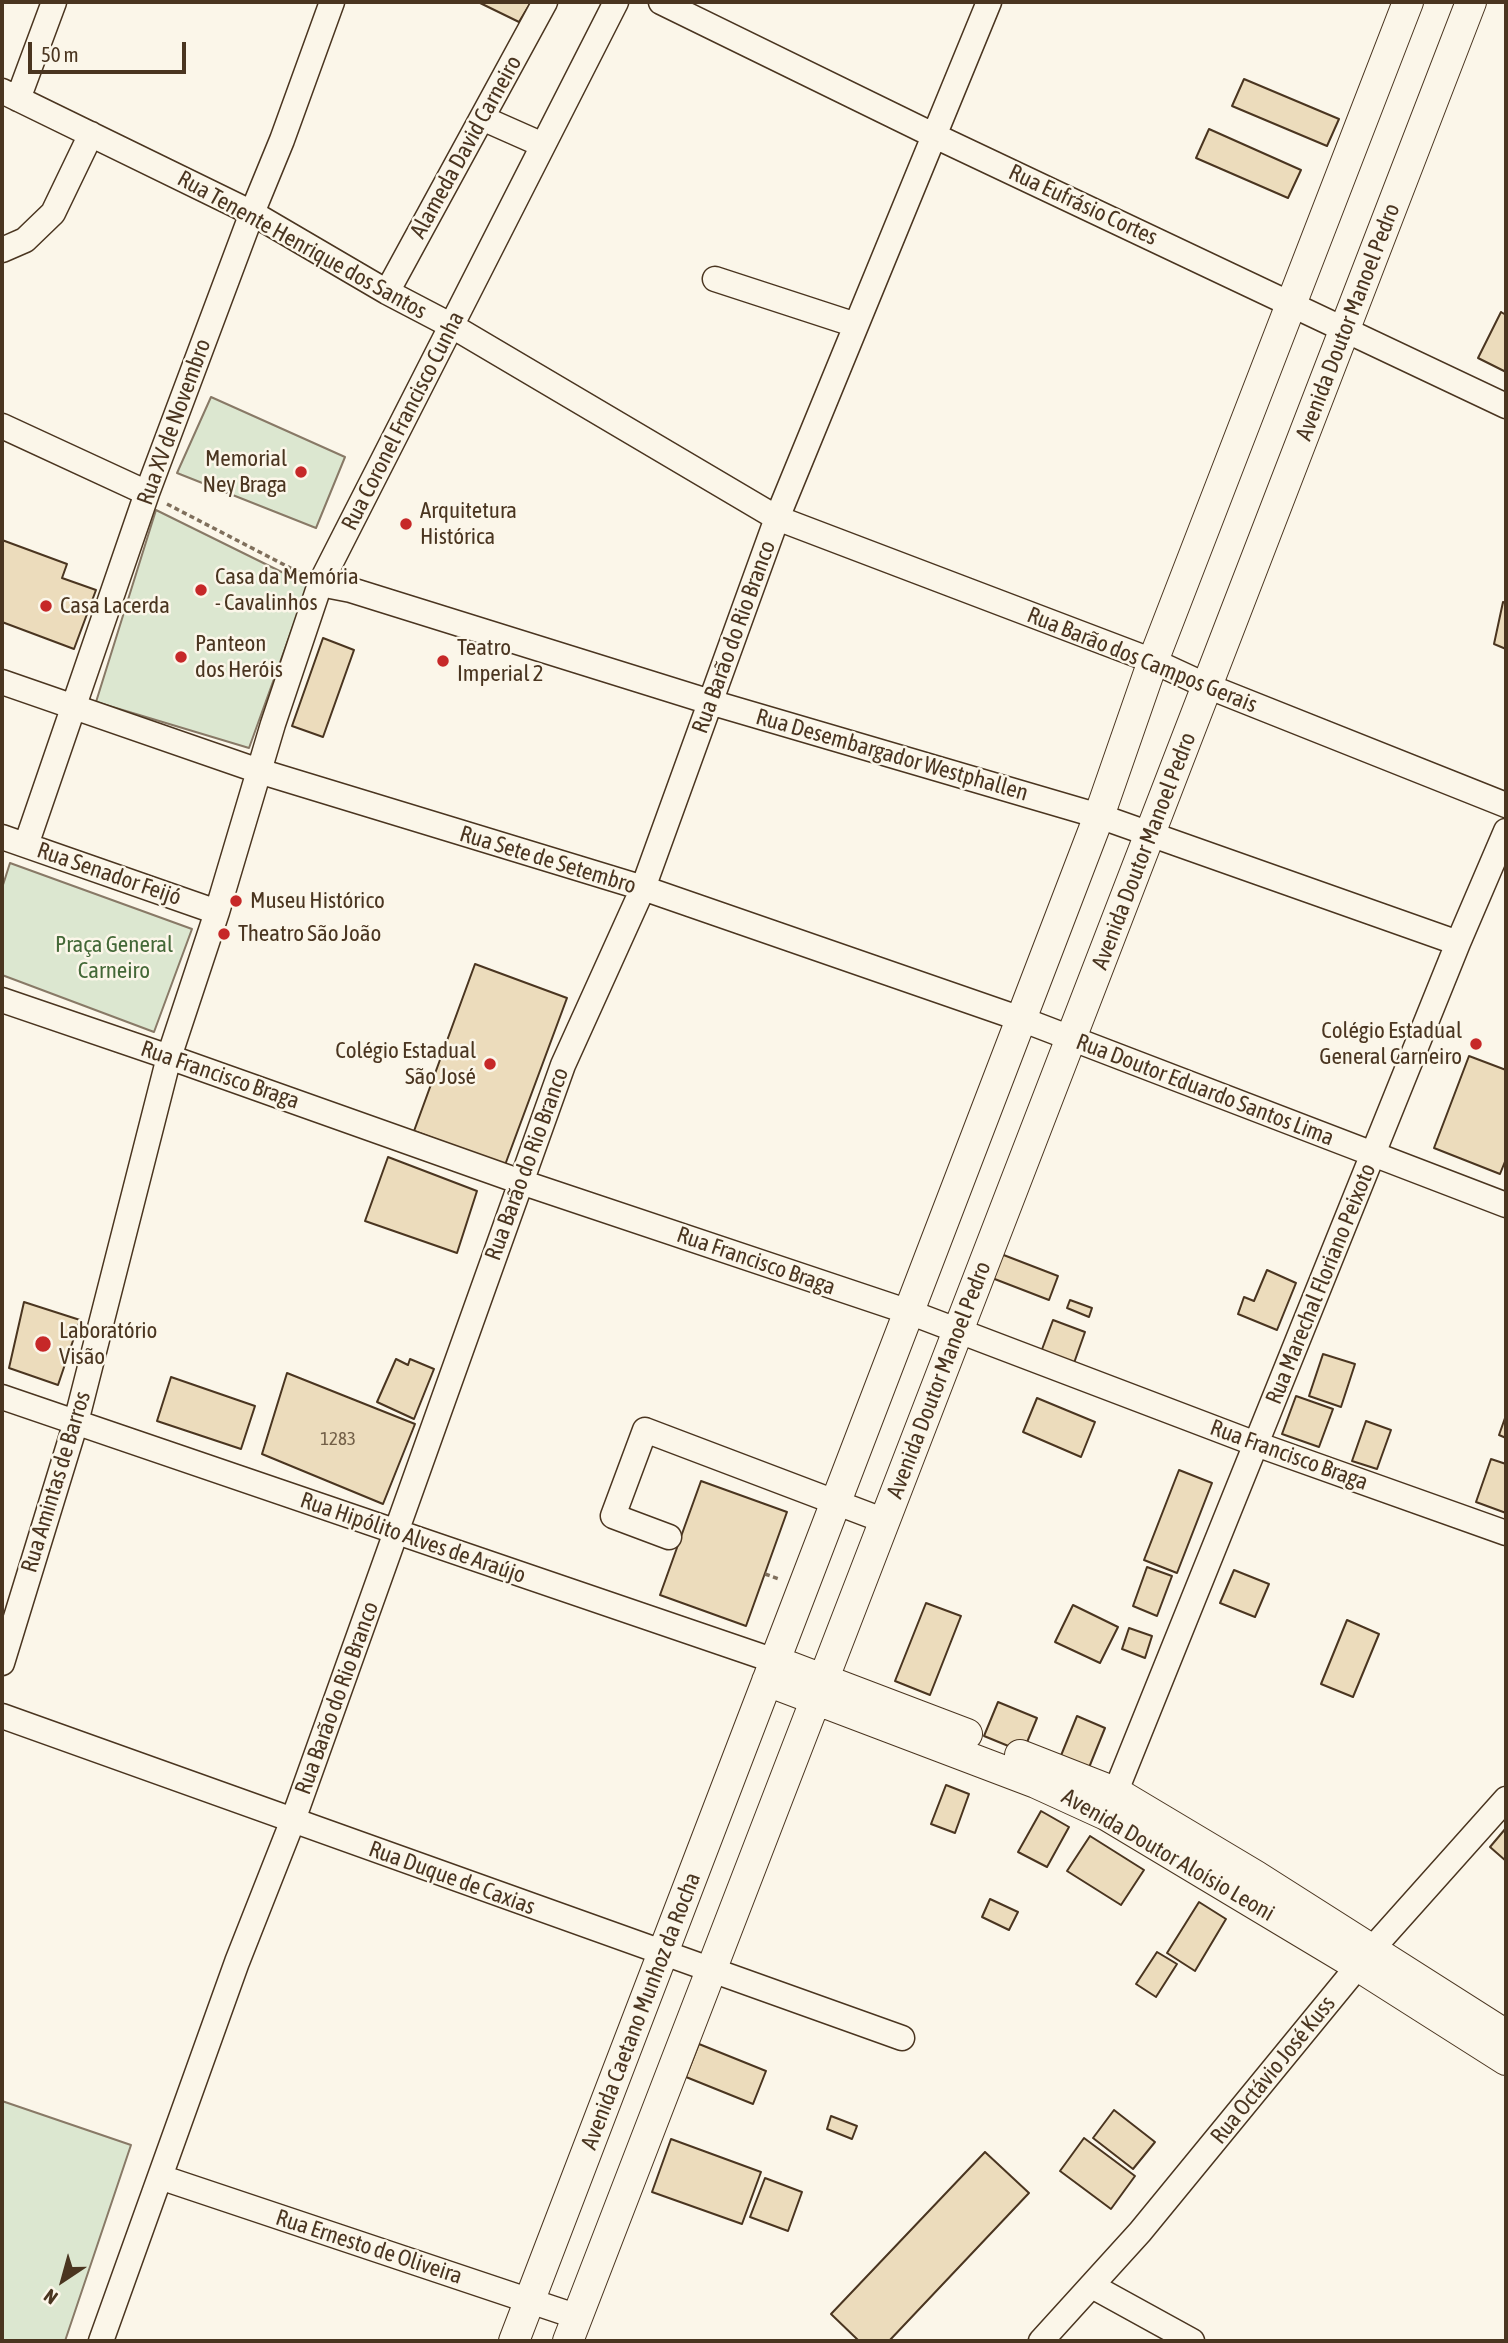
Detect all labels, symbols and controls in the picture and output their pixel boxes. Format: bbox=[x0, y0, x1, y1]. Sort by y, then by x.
scale bar bbox=[32, 28, 189, 72]
text: 50 m bbox=[41, 42, 79, 66]
street label: Alameda David Carneiro bbox=[404, 51, 528, 243]
street label: Rua Eufrásio Cortes bbox=[1004, 159, 1162, 251]
street label: Rua Tenente Henrique dos Santos bbox=[173, 165, 431, 325]
street label: Avenida Doutor Manoel Pedro bbox=[1290, 200, 1406, 444]
street label: Rua Coronel Francisco Cunha bbox=[336, 307, 470, 535]
street label: Rua XV de Novembro bbox=[131, 335, 217, 509]
place label: Memorial Ney Braga bbox=[203, 445, 287, 499]
marker: Memorial Ney Braga bbox=[293, 464, 309, 480]
place label: Arquitetura Histórica bbox=[420, 497, 517, 551]
marker: Arquitetura Histórica bbox=[398, 516, 414, 532]
street label: Rua Barão do Rio Branco bbox=[686, 537, 782, 737]
place label: Casa da Memória - Cavalinhos bbox=[215, 563, 359, 617]
marker: Casa da Memória - Cavalinhos bbox=[193, 582, 209, 598]
place label: Casa Lacerda bbox=[60, 592, 170, 620]
marker: Casa Lacerda bbox=[38, 598, 54, 614]
street label: Rua Barão dos Campos Gerais bbox=[1023, 601, 1261, 719]
place label: Panteon dos Heróis bbox=[195, 630, 283, 684]
place label: Teatro Imperial 2 bbox=[457, 634, 544, 688]
marker: Panteon dos Heróis bbox=[173, 649, 189, 665]
marker: Teatro Imperial 2 bbox=[435, 653, 451, 669]
street label: Rua Desembargador Westphallen bbox=[753, 703, 1031, 807]
street label: Avenida Doutor Manoel Pedro bbox=[1086, 729, 1202, 973]
street label: Rua Sete de Setembro bbox=[456, 820, 640, 900]
street label: Rua Senador Feijó bbox=[33, 836, 185, 912]
place label: Museu Histórico bbox=[250, 887, 385, 915]
marker: Museu Histórico bbox=[228, 893, 244, 909]
place label: Theatro São João bbox=[238, 920, 381, 948]
marker: Theatro São João bbox=[216, 926, 232, 942]
park label: Praça General Carneiro bbox=[55, 931, 173, 985]
place label: Colégio Estadual General Carneiro bbox=[1319, 1017, 1462, 1071]
street label: Rua Doutor Eduardo Santos Lima bbox=[1072, 1028, 1338, 1152]
street label: Rua Francisco Braga bbox=[137, 1035, 303, 1115]
marker: Colégio Estadual General Carneiro bbox=[1468, 1036, 1484, 1052]
place label: Colégio Estadual São José bbox=[335, 1037, 476, 1091]
marker: Colégio Estadual São José bbox=[482, 1056, 498, 1072]
street label: Rua Barão do Rio Branco bbox=[479, 1064, 575, 1264]
street label: Rua Marechal Floriano Peixoto bbox=[1260, 1160, 1382, 1408]
street label: Rua Francisco Braga bbox=[673, 1221, 839, 1301]
street label: Avenida Doutor Manoel Pedro bbox=[881, 1258, 997, 1502]
place label: Laboratório Visão bbox=[59, 1317, 157, 1371]
marker: Laboratório Visão bbox=[33, 1334, 53, 1354]
street label: Rua Amintas de Barros bbox=[15, 1388, 97, 1576]
street label: Rua Francisco Braga bbox=[1206, 1414, 1372, 1496]
house number: 1283 bbox=[320, 1428, 356, 1450]
street label: Rua Hipólito Alves de Araújo bbox=[297, 1486, 529, 1590]
street label: Rua Barão do Rio Branco bbox=[289, 1598, 385, 1798]
street label: Avenida Doutor Aloísio Leoni bbox=[1057, 1783, 1279, 1927]
street label: Rua Duque de Caxias bbox=[365, 1835, 539, 1921]
street label: Avenida Caetano Munhoz da Rocha bbox=[575, 1869, 707, 2153]
street label: Rua Octávio José Kuss bbox=[1205, 1990, 1341, 2150]
street label: Rua Ernesto de Oliveira bbox=[272, 2204, 466, 2290]
north arrow bbox=[28, 2245, 98, 2315]
text: N bbox=[40, 2285, 62, 2309]

